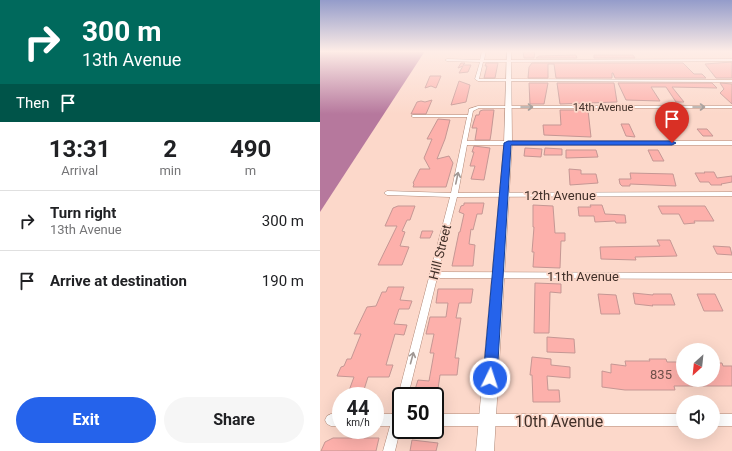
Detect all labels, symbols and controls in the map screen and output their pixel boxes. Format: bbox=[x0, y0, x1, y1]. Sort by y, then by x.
text: 300 m bbox=[82, 15, 161, 48]
icon: right bbox=[16, 16, 68, 68]
text: 13th Avenue bbox=[82, 49, 181, 70]
icon: arrive bbox=[57, 92, 79, 114]
text: Then bbox=[16, 94, 49, 112]
street label: 14th Avenue bbox=[573, 101, 634, 114]
pin bbox=[655, 102, 689, 143]
one-way arrow bbox=[520, 103, 533, 111]
one-way arrow bbox=[692, 103, 705, 111]
icon: arrive bbox=[661, 108, 683, 130]
text: 13:31 bbox=[49, 135, 111, 163]
text: 2 bbox=[163, 135, 177, 163]
text: 490 bbox=[230, 135, 271, 163]
text: Arrival bbox=[61, 163, 98, 178]
text: min bbox=[159, 163, 181, 178]
text: m bbox=[245, 163, 256, 178]
one-way arrow bbox=[454, 172, 462, 185]
street label: 12th Avenue bbox=[524, 188, 596, 203]
text: Turn right bbox=[50, 204, 116, 222]
icon: right bbox=[16, 210, 38, 232]
text: 300 m bbox=[262, 212, 304, 230]
text: 13th Avenue bbox=[50, 222, 122, 237]
street label: Hill Street bbox=[426, 223, 454, 281]
street label: 11th Avenue bbox=[547, 269, 619, 284]
icon: arrive bbox=[16, 270, 38, 292]
text: Arrive at destination bbox=[50, 272, 187, 290]
text: 190 m bbox=[262, 272, 304, 290]
north arrow bbox=[676, 343, 720, 387]
map controls bbox=[676, 343, 720, 439]
one-way arrow bbox=[409, 352, 417, 365]
position arrow bbox=[469, 357, 511, 399]
house number: 835 bbox=[650, 367, 672, 382]
speed limit sign: 50 bbox=[392, 387, 444, 439]
button: sound bbox=[676, 395, 720, 439]
text: 44 bbox=[347, 396, 369, 420]
button: Exit bbox=[16, 397, 156, 443]
button: Share bbox=[164, 397, 304, 443]
street label: 10th Avenue bbox=[515, 412, 603, 431]
text: km/h bbox=[346, 417, 370, 428]

